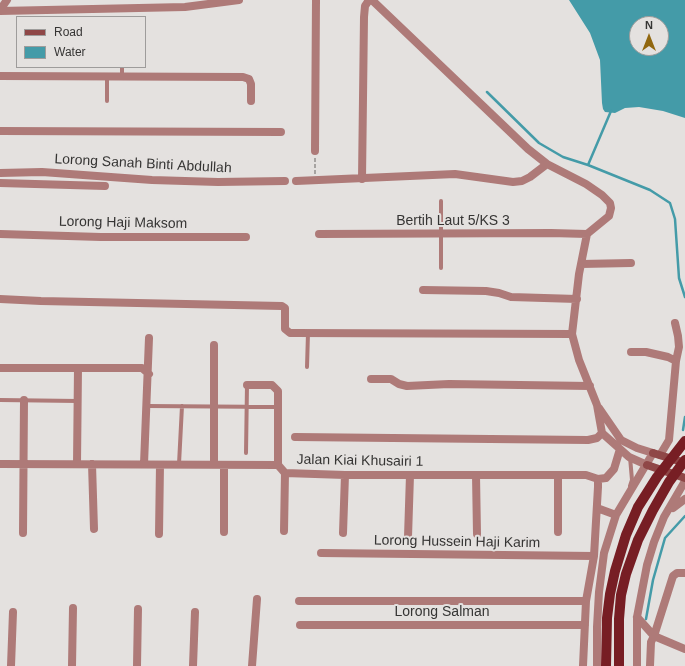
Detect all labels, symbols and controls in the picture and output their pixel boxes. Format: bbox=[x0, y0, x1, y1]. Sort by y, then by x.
legend bbox=[16, 16, 146, 68]
north arrow bbox=[629, 16, 669, 56]
text: N bbox=[645, 19, 653, 31]
text: Road bbox=[54, 25, 83, 39]
text: Water bbox=[54, 45, 86, 59]
street label: Lorong Sanah Binti Abdullah bbox=[54, 151, 232, 177]
street label: Lorong Haji Maksom bbox=[59, 213, 187, 233]
street label: Bertih Laut 5/KS 3 bbox=[396, 213, 510, 229]
street label: Jalan Kiai Khusairi 1 bbox=[296, 451, 424, 471]
street label: Lorong Hussein Haji Karim bbox=[374, 532, 540, 552]
street label: Lorong Salman bbox=[395, 604, 489, 620]

